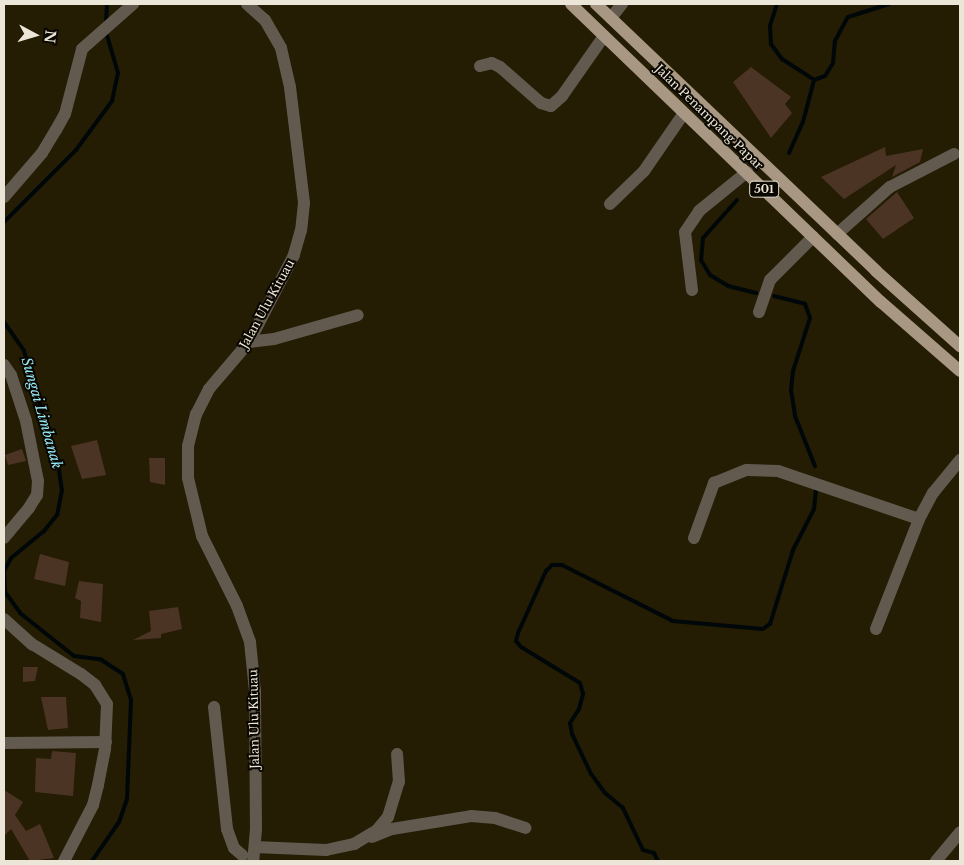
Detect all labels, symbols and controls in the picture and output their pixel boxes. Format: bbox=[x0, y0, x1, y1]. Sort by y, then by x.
north arrow bbox=[10, 10, 60, 60]
text: N bbox=[40, 29, 60, 44]
street label: Jalan Penampang Papar bbox=[652, 62, 766, 172]
road number: 501 bbox=[749, 180, 779, 198]
street label: Jalan Ulu Kituau bbox=[237, 257, 297, 351]
water label: Sungai Limbanak bbox=[18, 355, 66, 471]
street label: Jalan Ulu Kituau bbox=[246, 669, 262, 769]

